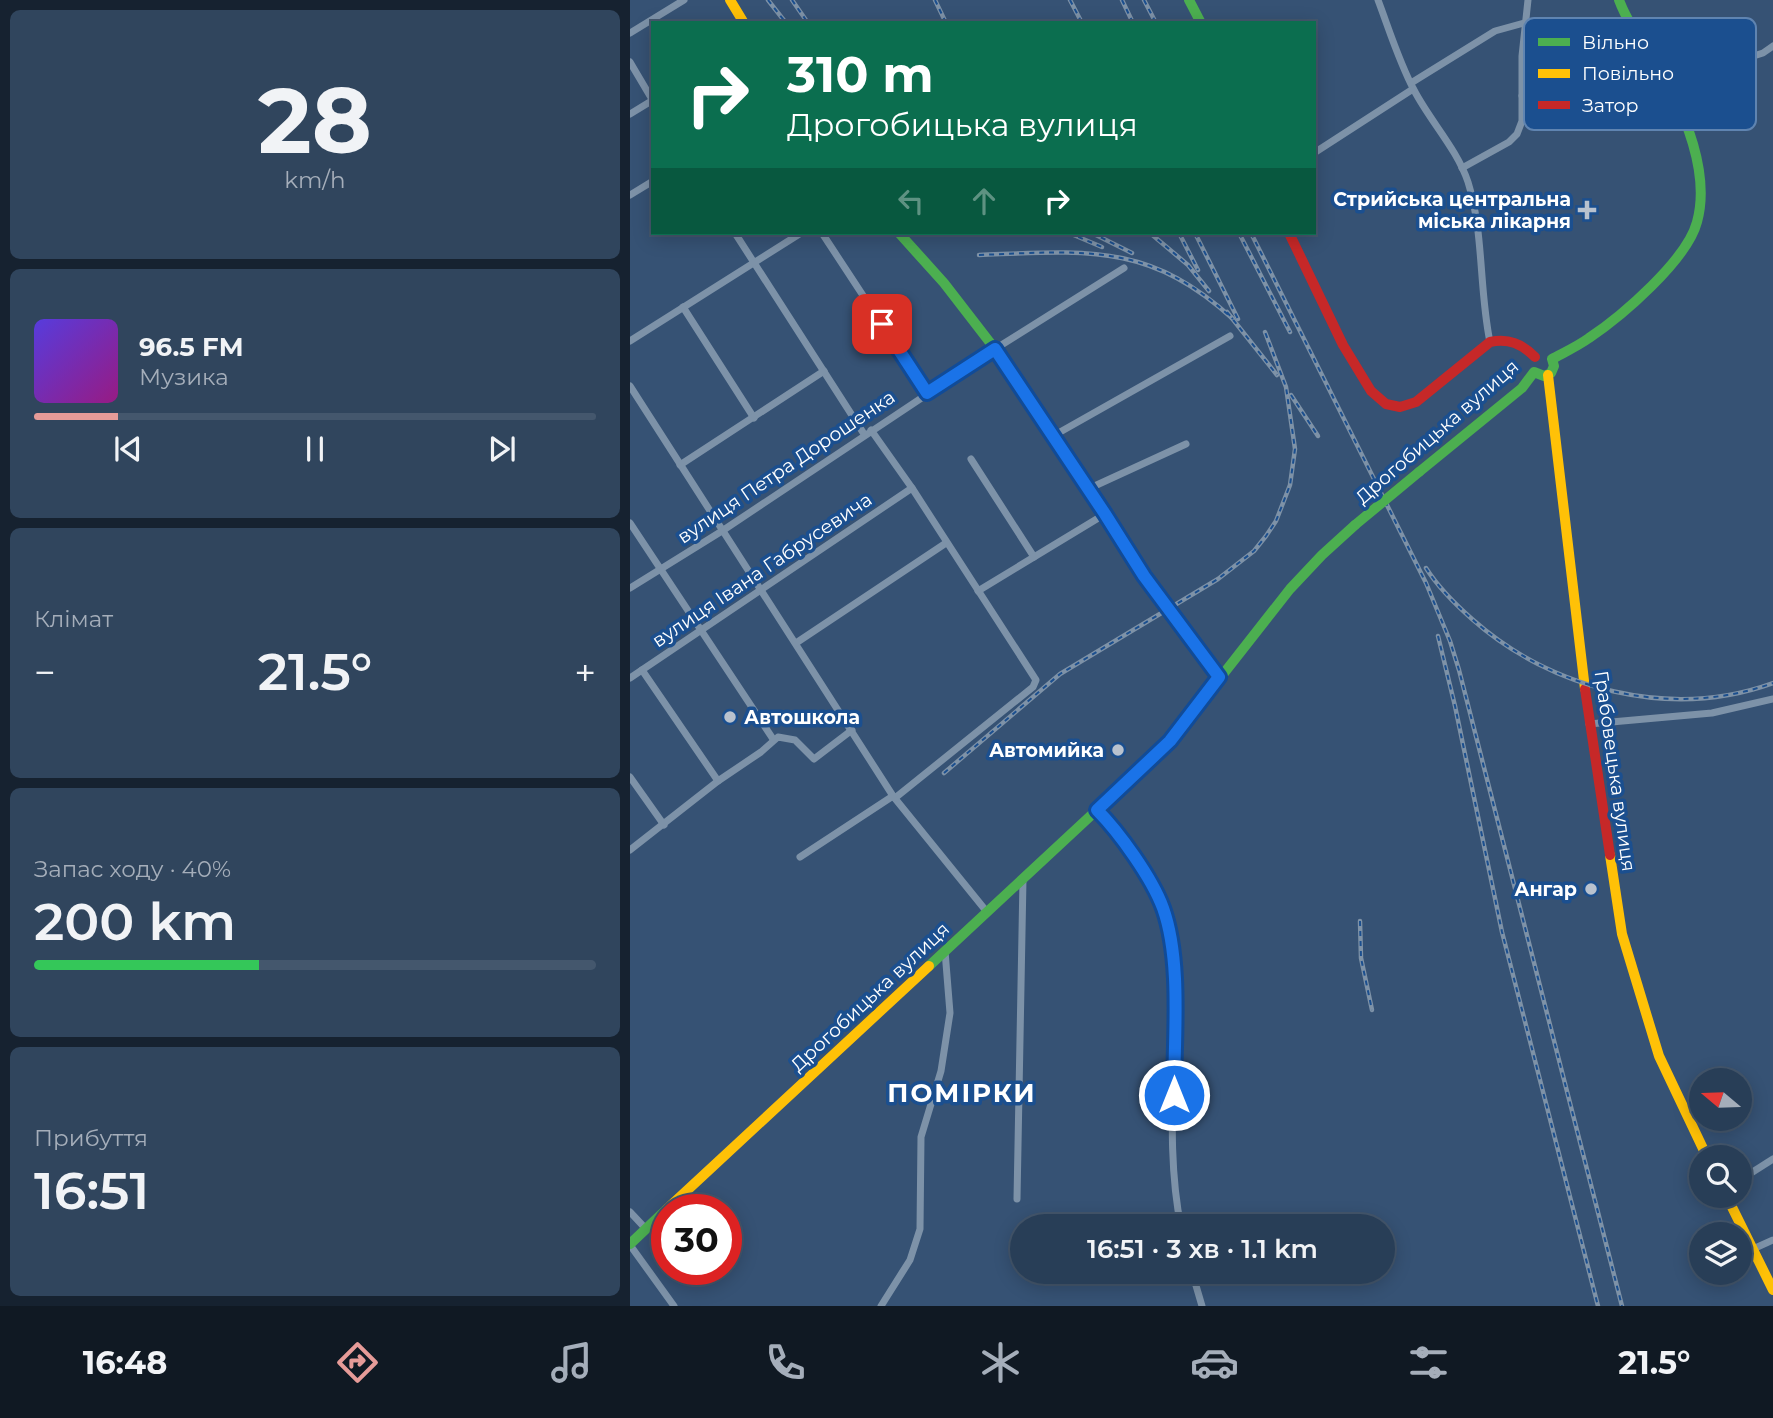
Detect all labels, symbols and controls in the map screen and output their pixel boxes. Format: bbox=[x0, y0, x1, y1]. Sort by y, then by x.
legend bbox=[1524, 18, 1756, 130]
text: Вільно bbox=[1582, 31, 1649, 54]
text: 310 m bbox=[787, 45, 934, 104]
icon: right bbox=[672, 49, 763, 140]
text: Повільно bbox=[1582, 62, 1674, 85]
text: 28 bbox=[258, 65, 372, 176]
text: Затор bbox=[1582, 94, 1639, 117]
text: Дрогобицька вулиця bbox=[787, 105, 1138, 144]
text: km/h bbox=[284, 166, 346, 194]
icon: left bbox=[892, 182, 930, 220]
icon: ahead bbox=[965, 182, 1003, 220]
icon: right bbox=[1038, 182, 1076, 220]
place label: Стрийська центральна міська лікарня bbox=[1333, 188, 1571, 233]
marker: Стрийська центральна міська лікарня bbox=[1577, 200, 1597, 220]
pin bbox=[852, 294, 912, 354]
icon: arrive bbox=[863, 305, 901, 343]
text: 96.5 FM bbox=[139, 331, 243, 363]
street label: Дрогобицька вулиця bbox=[1351, 355, 1523, 509]
text: Музика bbox=[139, 363, 229, 391]
street label: вулиця Петра Дорошенка bbox=[673, 385, 899, 549]
icon: previous bbox=[109, 430, 147, 468]
icon: pause bbox=[296, 430, 334, 468]
icon: next bbox=[483, 430, 521, 468]
street label: вулиця Івана Габрусевича bbox=[648, 488, 876, 652]
text: Клімат bbox=[34, 605, 113, 633]
text: 21.5° bbox=[258, 640, 372, 703]
text: − bbox=[34, 649, 56, 696]
text: + bbox=[574, 649, 596, 696]
street label: Грабовецька вулиця bbox=[1590, 669, 1640, 873]
place label: Автошкола bbox=[744, 706, 860, 729]
marker: Автошкола bbox=[722, 709, 738, 725]
place label: Автомийка bbox=[989, 739, 1104, 762]
marker: Автомийка bbox=[1110, 742, 1126, 758]
text: Запас ходу · 40% bbox=[34, 855, 231, 883]
place label: Ангар bbox=[1514, 878, 1577, 901]
marker: Ангар bbox=[1583, 881, 1599, 897]
text: 200 km bbox=[34, 890, 236, 953]
street label: Дрогобицька вулиця bbox=[786, 918, 954, 1076]
position arrow bbox=[1137, 1058, 1211, 1132]
north arrow bbox=[1689, 1068, 1752, 1130]
map controls bbox=[1689, 1068, 1752, 1285]
district label: ПОМІРКИ bbox=[887, 1077, 1037, 1109]
text: Прибуття bbox=[34, 1124, 148, 1152]
button: search bbox=[1689, 1145, 1752, 1208]
text: 16:51 bbox=[34, 1159, 149, 1222]
speed limit sign: 30 bbox=[651, 1194, 742, 1285]
button: layers bbox=[1689, 1222, 1752, 1285]
text: 16:51 · 3 хв · 1.1 km bbox=[1087, 1233, 1318, 1265]
icon: directions bbox=[333, 1338, 382, 1387]
icon: music bbox=[547, 1338, 596, 1387]
icon: phone bbox=[761, 1338, 810, 1387]
icon: climate bbox=[976, 1338, 1025, 1387]
icon: car bbox=[1190, 1338, 1239, 1387]
icon: filters bbox=[1404, 1338, 1453, 1387]
text: 16:48 bbox=[83, 1343, 167, 1382]
text: 21.5° bbox=[1618, 1343, 1690, 1382]

